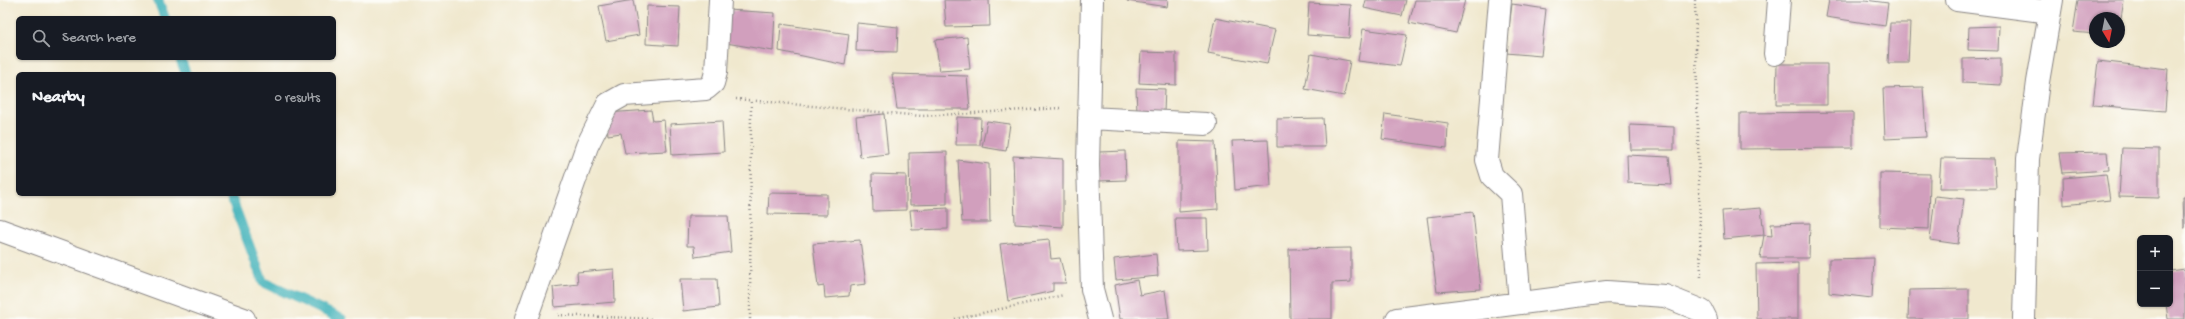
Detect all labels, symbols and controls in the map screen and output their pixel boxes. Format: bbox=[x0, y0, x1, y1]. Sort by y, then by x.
north arrow bbox=[2089, 12, 2125, 48]
search box bbox=[16, 16, 336, 60]
icon: search bbox=[30, 27, 52, 49]
text: Search here bbox=[62, 29, 136, 47]
text: Nearby bbox=[32, 88, 85, 108]
text: 0 results bbox=[274, 91, 320, 106]
map controls bbox=[2137, 235, 2173, 307]
button: + bbox=[2137, 235, 2173, 271]
button: − bbox=[2137, 271, 2173, 307]

